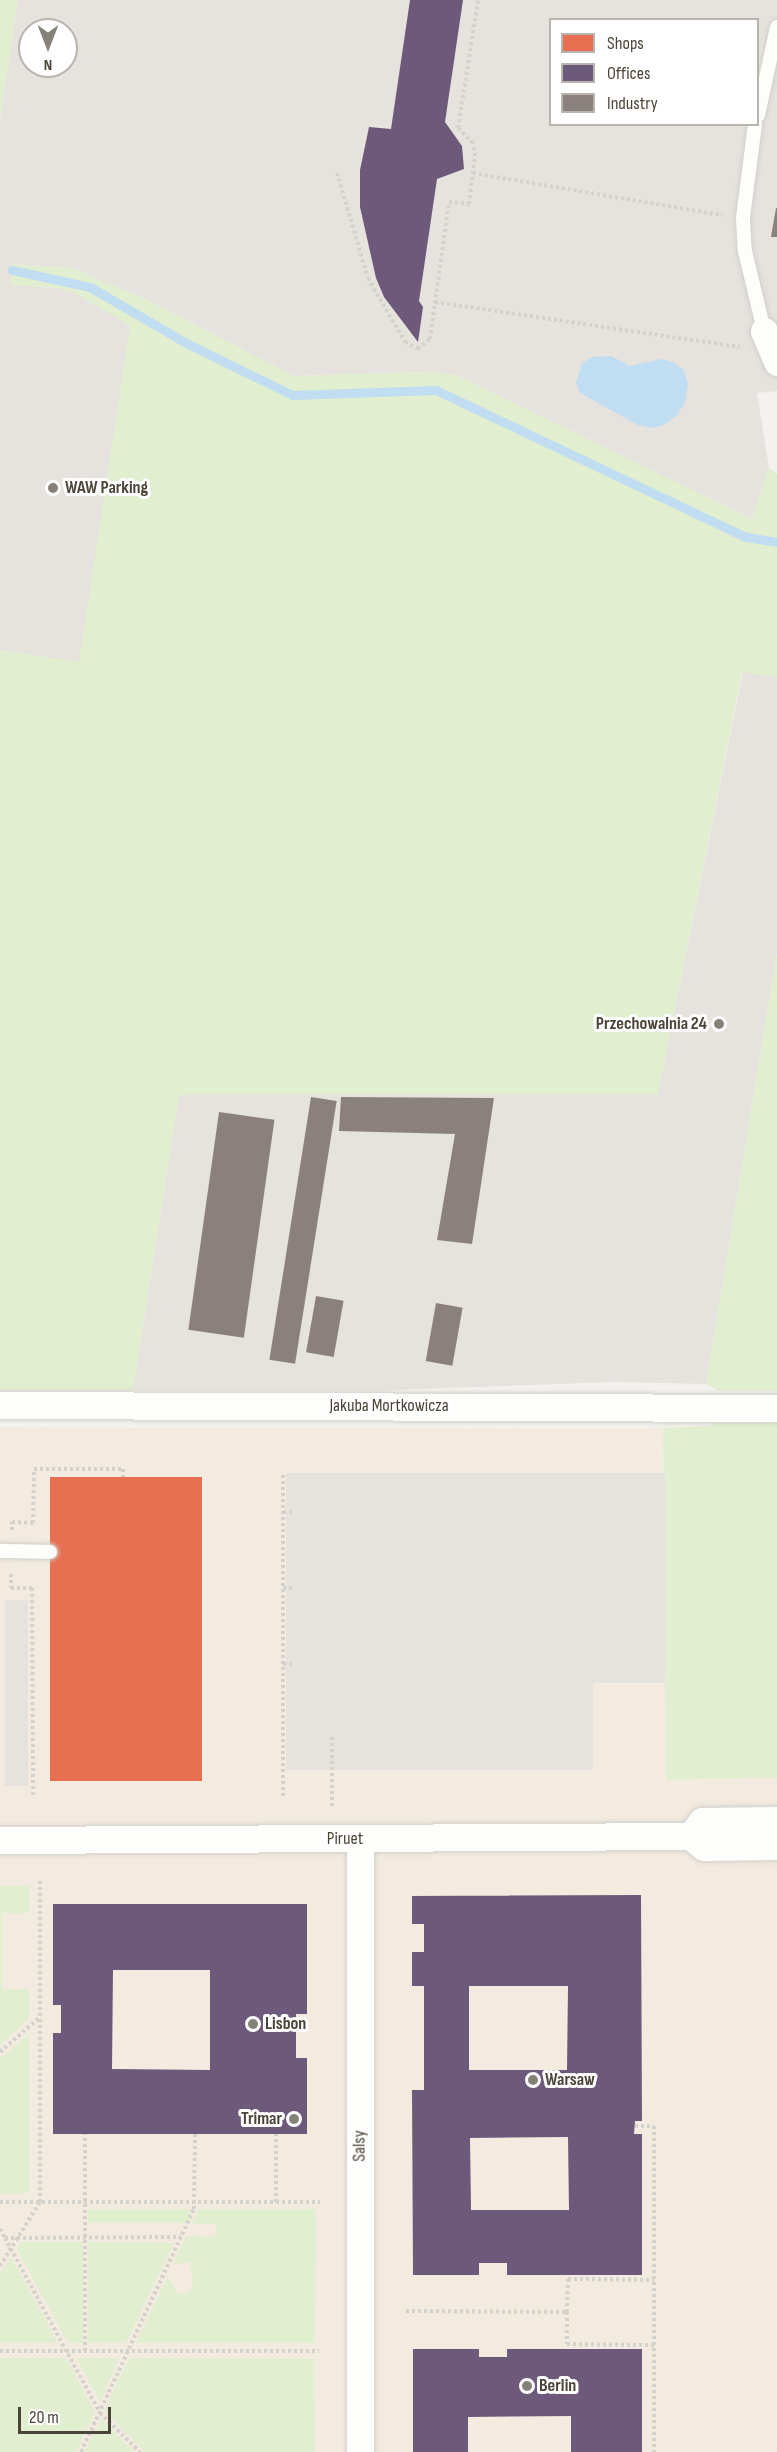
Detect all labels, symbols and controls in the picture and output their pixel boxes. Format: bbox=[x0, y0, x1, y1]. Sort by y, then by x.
north arrow bbox=[18, 18, 78, 78]
legend bbox=[549, 18, 759, 126]
text: Shops bbox=[607, 33, 644, 54]
text: N bbox=[44, 55, 52, 74]
text: Offices bbox=[607, 63, 650, 84]
text: Industry bbox=[607, 93, 658, 114]
place label: WAW Parking bbox=[65, 477, 148, 499]
marker: WAW Parking bbox=[46, 481, 60, 495]
place label: Przechowalnia 24 bbox=[596, 1013, 707, 1035]
marker: Przechowalnia 24 bbox=[712, 1017, 726, 1031]
street label: Jakuba Mortkowicza bbox=[329, 1395, 449, 1417]
street label: Piruet bbox=[327, 1828, 363, 1850]
place label: Lisbon bbox=[265, 2013, 306, 2035]
marker: Lisbon bbox=[246, 2017, 260, 2031]
place label: Warsaw bbox=[545, 2069, 595, 2091]
marker: Warsaw bbox=[526, 2073, 540, 2087]
place label: Trimar bbox=[241, 2108, 282, 2130]
marker: Trimar bbox=[287, 2112, 301, 2126]
street label: Salsy bbox=[349, 2130, 371, 2162]
place label: Berlin bbox=[539, 2375, 576, 2397]
marker: Berlin bbox=[520, 2379, 534, 2393]
scale bar bbox=[21, 2395, 114, 2433]
text: 20 m bbox=[29, 2407, 59, 2428]

